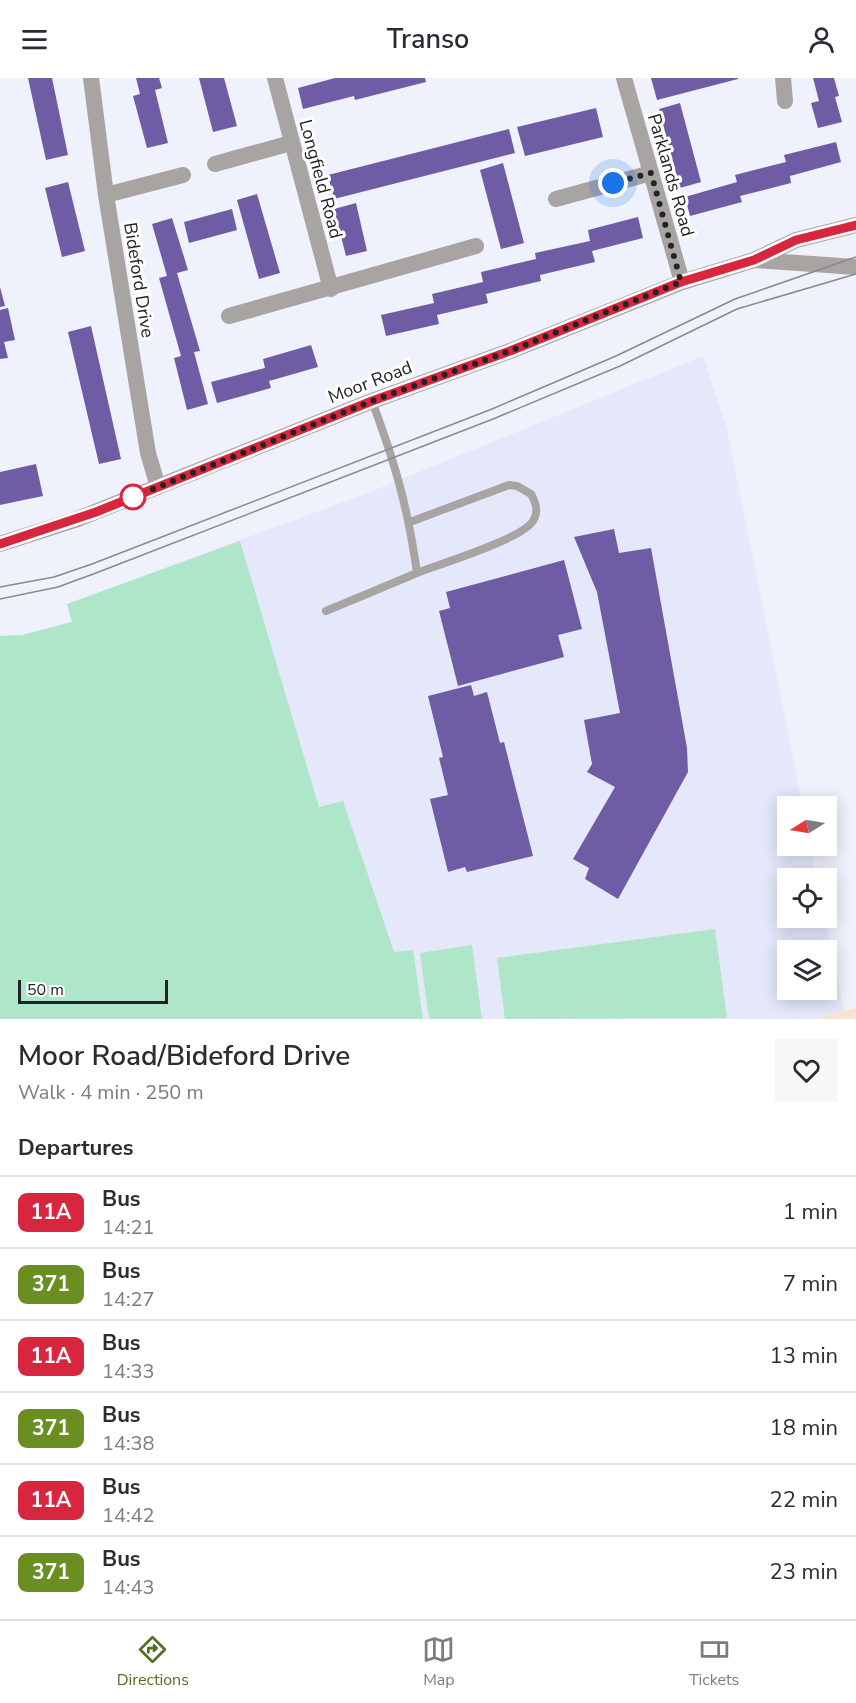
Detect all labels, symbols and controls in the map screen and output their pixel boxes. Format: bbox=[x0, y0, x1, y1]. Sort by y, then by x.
text: Transo bbox=[387, 21, 469, 58]
icon: menu bbox=[18, 23, 51, 56]
icon: person bbox=[805, 23, 838, 56]
street label: Parklands Road bbox=[642, 111, 700, 239]
street label: Longfield Road bbox=[294, 117, 348, 241]
your location bbox=[598, 168, 628, 198]
street label: Bideford Drive bbox=[118, 221, 160, 339]
street label: Moor Road bbox=[324, 355, 416, 409]
unlabelled marker bbox=[120, 484, 146, 510]
north arrow bbox=[777, 796, 837, 856]
map controls bbox=[777, 796, 837, 1000]
button: locate bbox=[777, 868, 837, 928]
button: layers bbox=[777, 940, 837, 1000]
scale bar bbox=[18, 977, 168, 1004]
text: 50 m bbox=[27, 979, 64, 1001]
text: Moor Road/Bideford Drive bbox=[18, 1037, 350, 1075]
button: heart bbox=[775, 1039, 838, 1102]
text: Walk · 4 min · 250 m bbox=[18, 1079, 204, 1106]
text: Departures bbox=[18, 1133, 133, 1163]
text: Bus bbox=[102, 1184, 141, 1214]
text: 1 min bbox=[783, 1197, 838, 1227]
text: 11A bbox=[31, 1198, 71, 1226]
text: 14:21 bbox=[102, 1214, 155, 1241]
text: Bus bbox=[102, 1256, 141, 1286]
text: 7 min bbox=[783, 1269, 838, 1299]
text: 371 bbox=[32, 1270, 70, 1298]
text: 14:27 bbox=[102, 1286, 155, 1313]
text: Bus bbox=[102, 1328, 141, 1358]
text: 13 min bbox=[770, 1341, 838, 1371]
text: 11A bbox=[31, 1342, 71, 1370]
text: 14:33 bbox=[102, 1358, 155, 1385]
text: Bus bbox=[102, 1400, 141, 1430]
text: 18 min bbox=[770, 1413, 838, 1443]
text: 371 bbox=[32, 1414, 70, 1442]
text: 14:38 bbox=[102, 1430, 155, 1457]
text: Bus bbox=[102, 1472, 141, 1502]
text: 22 min bbox=[770, 1485, 838, 1515]
text: 11A bbox=[31, 1486, 71, 1514]
text: 14:42 bbox=[102, 1502, 155, 1529]
text: Bus bbox=[102, 1544, 141, 1574]
text: 23 min bbox=[770, 1557, 838, 1587]
text: 371 bbox=[32, 1558, 70, 1586]
text: 14:43 bbox=[102, 1574, 155, 1601]
tab: Directions bbox=[117, 1633, 189, 1691]
tab: Map bbox=[422, 1633, 455, 1691]
tab: Tickets bbox=[689, 1633, 739, 1691]

